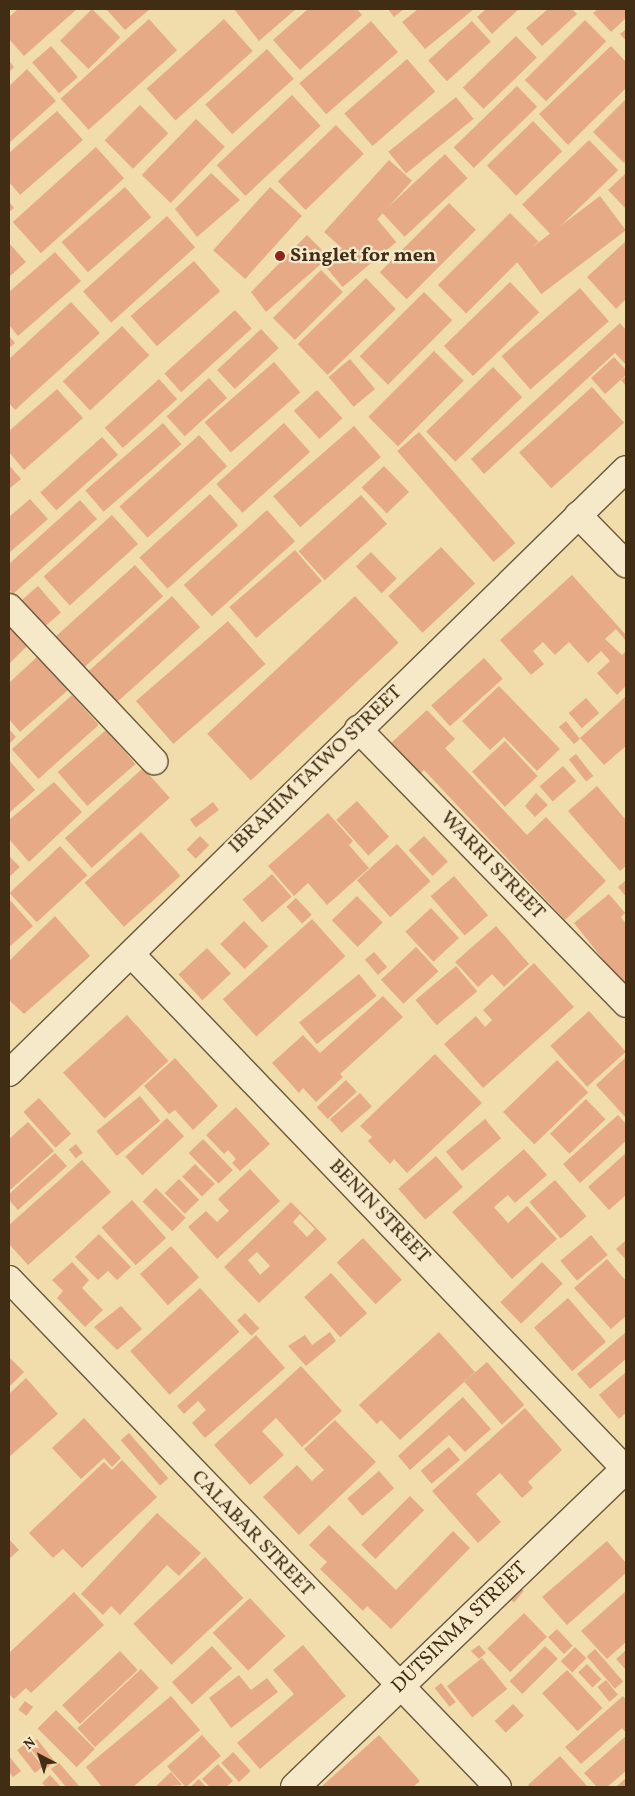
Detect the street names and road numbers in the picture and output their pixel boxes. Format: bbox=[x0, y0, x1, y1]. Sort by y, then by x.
street label: IBRAHIM TAIWO STREET bbox=[224, 681, 408, 859]
street label: WARRI STREET bbox=[434, 807, 550, 925]
street label: BENIN STREET bbox=[323, 1155, 435, 1269]
street label: CALABAR STREET bbox=[186, 1466, 318, 1602]
street label: DUTSINMA STREET bbox=[387, 1557, 533, 1699]

